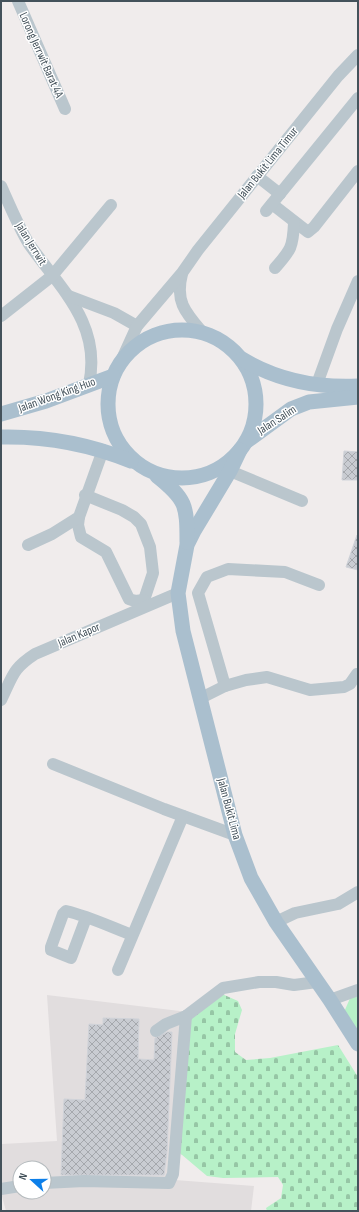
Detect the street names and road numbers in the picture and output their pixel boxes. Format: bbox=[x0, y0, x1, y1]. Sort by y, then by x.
street label: Lorong Jerrwit Barat 4A bbox=[15, 10, 67, 101]
street label: Jalan Bukit Lima Timur bbox=[234, 124, 302, 203]
street label: Jalan Jerrwit bbox=[11, 219, 50, 269]
street label: Jalan Wong King Huo bbox=[15, 374, 98, 416]
street label: Jalan Salim bbox=[254, 402, 299, 439]
street label: Jalan Kapor bbox=[55, 619, 103, 651]
street label: Jalan Bukit Lima bbox=[213, 776, 244, 842]

